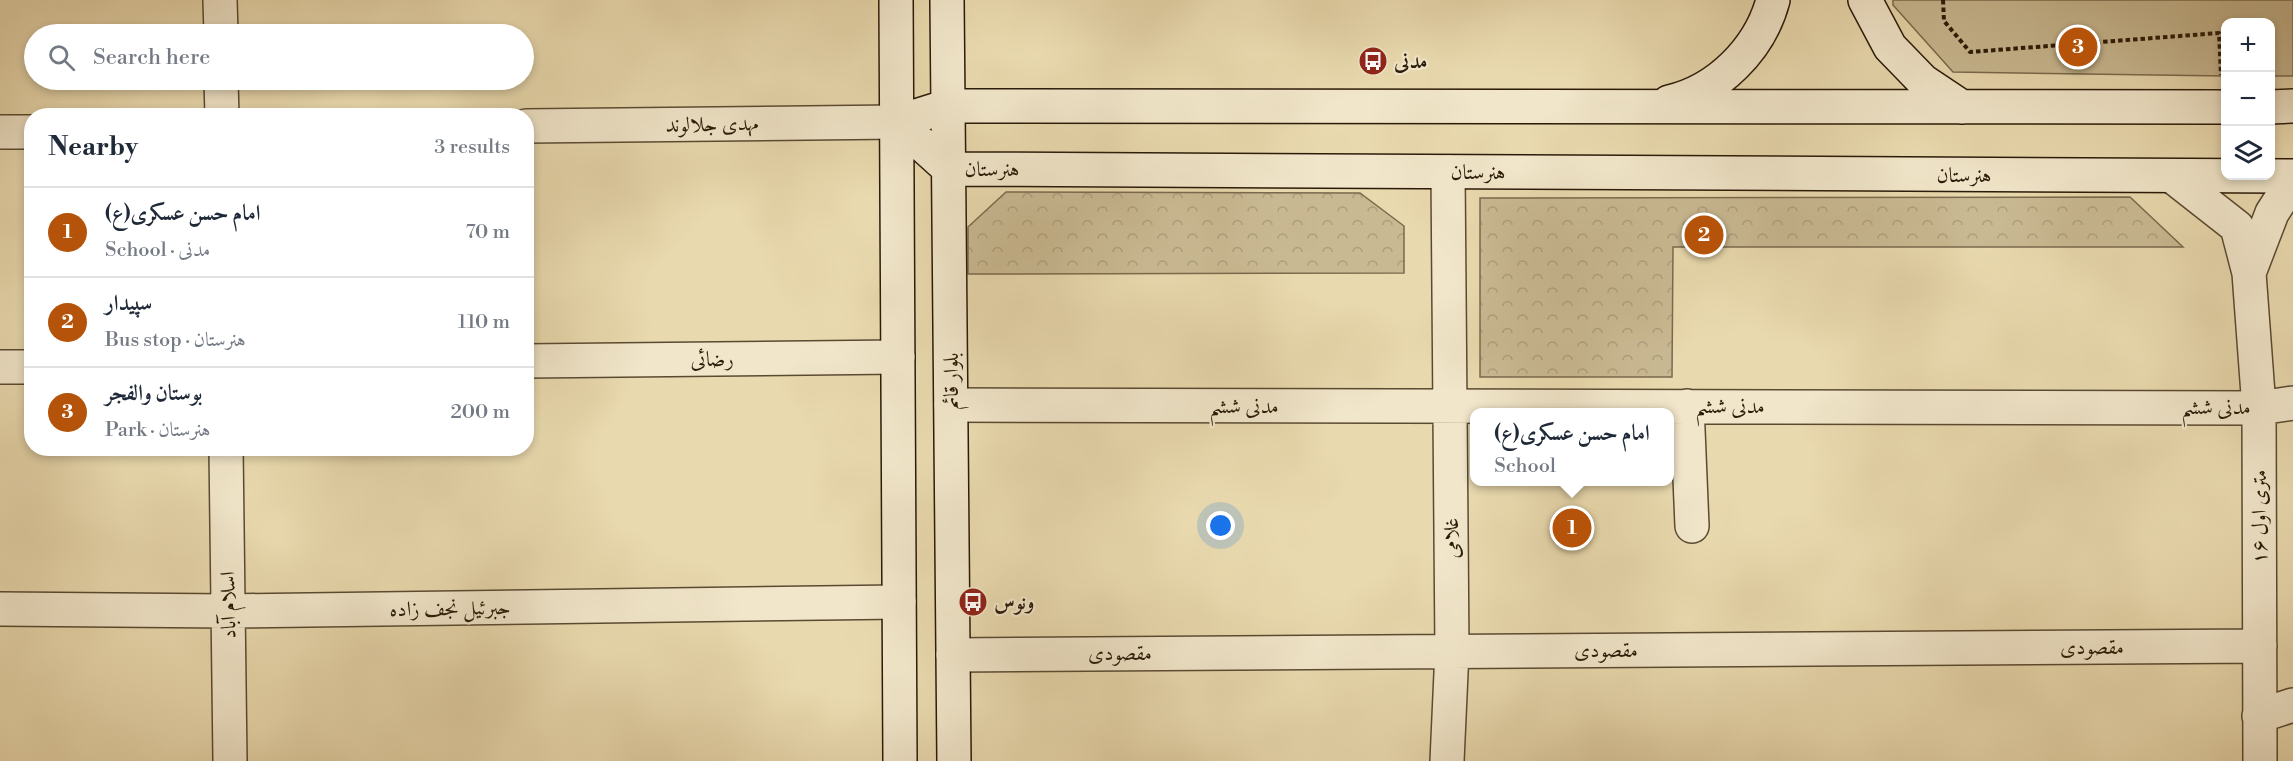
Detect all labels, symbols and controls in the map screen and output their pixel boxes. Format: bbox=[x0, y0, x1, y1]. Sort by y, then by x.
map controls bbox=[2221, 18, 2275, 180]
button: + bbox=[2221, 18, 2275, 72]
search box bbox=[24, 24, 534, 90]
pin: 3 bbox=[2058, 24, 2098, 70]
icon: search bbox=[45, 41, 78, 74]
text: Search here bbox=[93, 44, 210, 71]
bus stop icon: مدنی bbox=[1357, 45, 1389, 77]
place label: مدنی bbox=[1393, 49, 1427, 75]
button: − bbox=[2221, 72, 2275, 126]
street label: مهدی جلالوند bbox=[665, 111, 759, 139]
button: layers bbox=[2221, 126, 2275, 180]
text: Nearby bbox=[48, 131, 138, 163]
text: 3 results bbox=[434, 135, 510, 160]
street label: هنرستان bbox=[965, 157, 1019, 183]
street label: هنرستان bbox=[1451, 160, 1505, 186]
street label: هنرستان bbox=[1937, 163, 1991, 189]
text: امام حسن عسکری(ع) bbox=[105, 200, 261, 227]
pin: 2 bbox=[1684, 212, 1724, 258]
text: 1 bbox=[63, 220, 72, 245]
text: 70 m bbox=[466, 220, 510, 245]
text: School · مدنی bbox=[105, 238, 210, 263]
text: سپیدار bbox=[105, 290, 152, 317]
text: 2 bbox=[61, 310, 74, 335]
text: 110 m bbox=[458, 310, 510, 335]
text: Bus stop · هنرستان bbox=[105, 328, 246, 353]
street label: رضائی bbox=[690, 347, 734, 373]
street label: بلوار قائم bbox=[939, 353, 969, 409]
text: بوستان والفجر bbox=[105, 380, 202, 407]
street label: مدنی ششم bbox=[1209, 394, 1279, 427]
street label: مدنی ششم bbox=[1695, 394, 1765, 427]
street label: مدنی ششم bbox=[2181, 395, 2251, 428]
text: 3 bbox=[61, 400, 74, 425]
text: 200 m bbox=[450, 400, 510, 425]
popup bbox=[1470, 408, 1674, 486]
text: Park · هنرستان bbox=[105, 418, 210, 443]
text: امام حسن عسکری(ع) bbox=[1494, 420, 1650, 447]
text: School bbox=[1494, 454, 1556, 479]
street label: ۱۶ متری اول bbox=[2247, 470, 2273, 564]
pin: 1 bbox=[1552, 506, 1592, 550]
your location bbox=[1206, 511, 1235, 540]
street label: غلامی bbox=[1439, 518, 1465, 558]
street label: اسلام آباد bbox=[214, 571, 247, 639]
bus stop icon: ونوس bbox=[957, 586, 989, 618]
place label: ونوس bbox=[994, 590, 1034, 616]
street label: جبرئیل نجف زاده bbox=[389, 595, 511, 624]
street label: مقصودی bbox=[2060, 635, 2124, 661]
street label: مقصودی bbox=[1574, 638, 1638, 664]
street label: مقصودی bbox=[1088, 641, 1152, 667]

